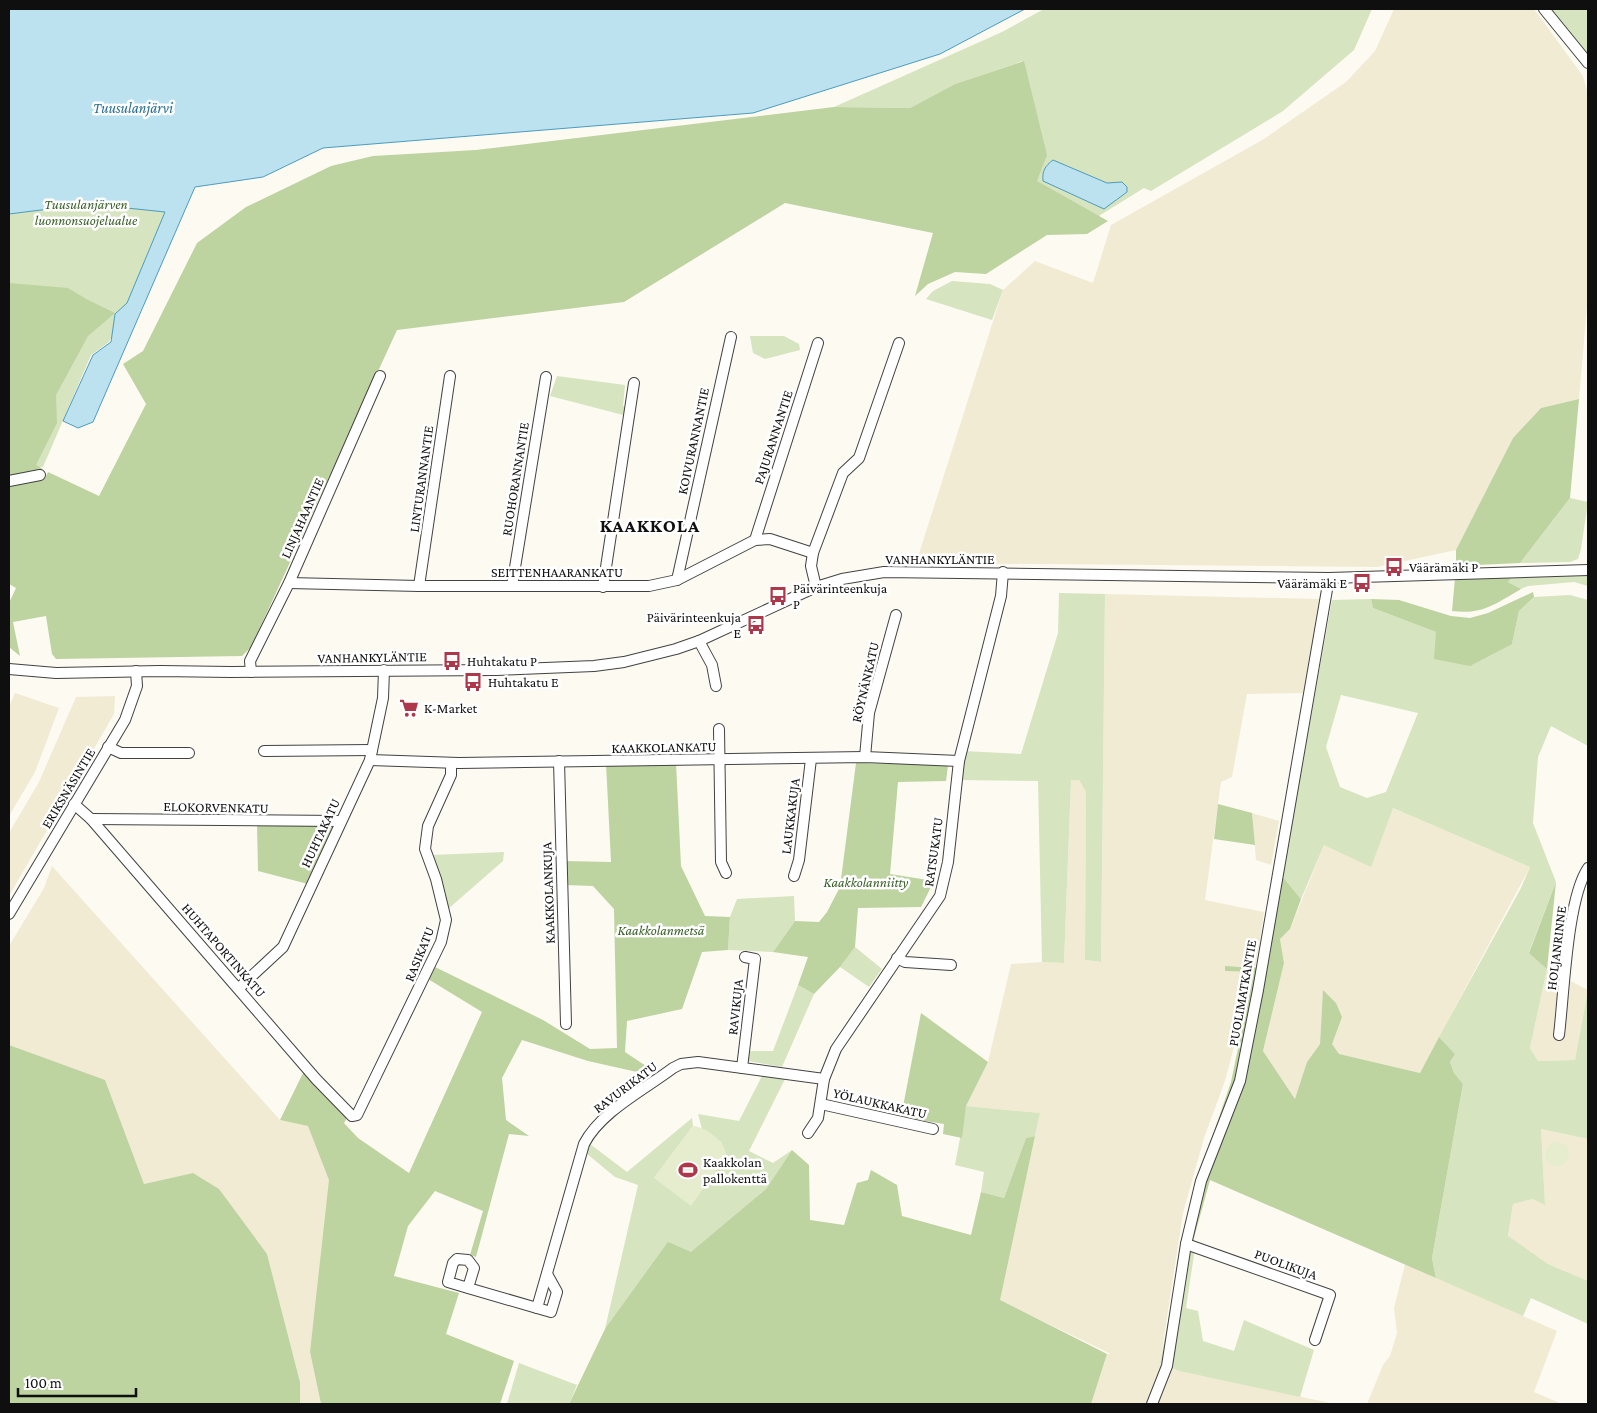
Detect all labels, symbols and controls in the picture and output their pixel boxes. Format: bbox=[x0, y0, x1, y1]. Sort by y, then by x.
water label: Tuusulanjärvi bbox=[93, 100, 174, 117]
park label: Tuusulanjärven luonnonsuojelualue bbox=[35, 196, 138, 229]
street label: KOIVURANNANTIE bbox=[674, 386, 712, 496]
street label: PAJURANNANTIE bbox=[750, 388, 796, 486]
street label: RUOHORANNANTIE bbox=[498, 421, 532, 537]
street label: LINTURANNANTIE bbox=[406, 424, 436, 533]
street label: LINJAHAANTIE bbox=[277, 475, 327, 561]
district label: KAAKKOLA bbox=[600, 515, 700, 536]
street label: VANHANKYLÄNTIE bbox=[885, 551, 995, 567]
bus stop icon: Väärämäki P bbox=[1383, 556, 1405, 578]
place label: Väärämäki P bbox=[1409, 559, 1478, 575]
street label: SEITTENHAARANKATU bbox=[491, 564, 623, 580]
bus stop icon: Väärämäki E bbox=[1351, 572, 1373, 594]
place label: Väärämäki E bbox=[1277, 575, 1347, 591]
place label: Päivärinteenkuja P bbox=[793, 580, 888, 612]
bus stop icon: Päivärinteenkuja P bbox=[767, 585, 789, 607]
place label: Päivärinteenkuja E bbox=[647, 609, 742, 641]
bus stop icon: Päivärinteenkuja E bbox=[745, 614, 767, 636]
street label: RÖYNÄNKATU bbox=[848, 640, 882, 724]
street label: VANHANKYLÄNTIE bbox=[317, 648, 427, 666]
bus stop icon: Huhtakatu P bbox=[441, 650, 463, 672]
place label: Huhtakatu P bbox=[467, 653, 537, 669]
bus stop icon: Huhtakatu E bbox=[462, 671, 484, 693]
place label: Huhtakatu E bbox=[488, 674, 559, 690]
supermarket icon: K-Market bbox=[398, 697, 420, 719]
place label: K-Market bbox=[424, 700, 478, 716]
street label: KAAKKOLANKATU bbox=[611, 738, 717, 756]
street label: ERIKSNÄSINTIE bbox=[38, 745, 98, 831]
street label: LAUKKAKUJA bbox=[777, 777, 803, 855]
street label: HUHTAKATU bbox=[297, 796, 343, 870]
street label: ELOKORVENKATU bbox=[163, 798, 269, 816]
street label: RATSUKATU bbox=[920, 816, 946, 888]
street label: KAAKKOLANKUJA bbox=[538, 842, 558, 944]
park label: Kaakkolanniitty bbox=[824, 874, 909, 890]
street label: HUHTAPORTINKATU bbox=[179, 900, 269, 1000]
street label: HOLJANRINNE bbox=[1543, 905, 1569, 991]
park label: Kaakkolanmetsä bbox=[618, 922, 705, 938]
street label: RASIKATU bbox=[401, 924, 437, 984]
street label: PUOLIMATKANTIE bbox=[1225, 938, 1259, 1047]
street label: RAVIKUJA bbox=[724, 978, 746, 1036]
street label: RAVURIKATU bbox=[590, 1058, 660, 1116]
street label: YÖLAUKKAKATU bbox=[831, 1084, 929, 1122]
place label: Kaakkolan pallokenttä bbox=[703, 1154, 768, 1186]
sports icon: Kaakkolan pallokenttä bbox=[677, 1159, 699, 1181]
street label: PUOLIKUJA bbox=[1252, 1245, 1320, 1283]
scale bar bbox=[18, 1366, 135, 1398]
text: 100 m bbox=[25, 1375, 62, 1391]

